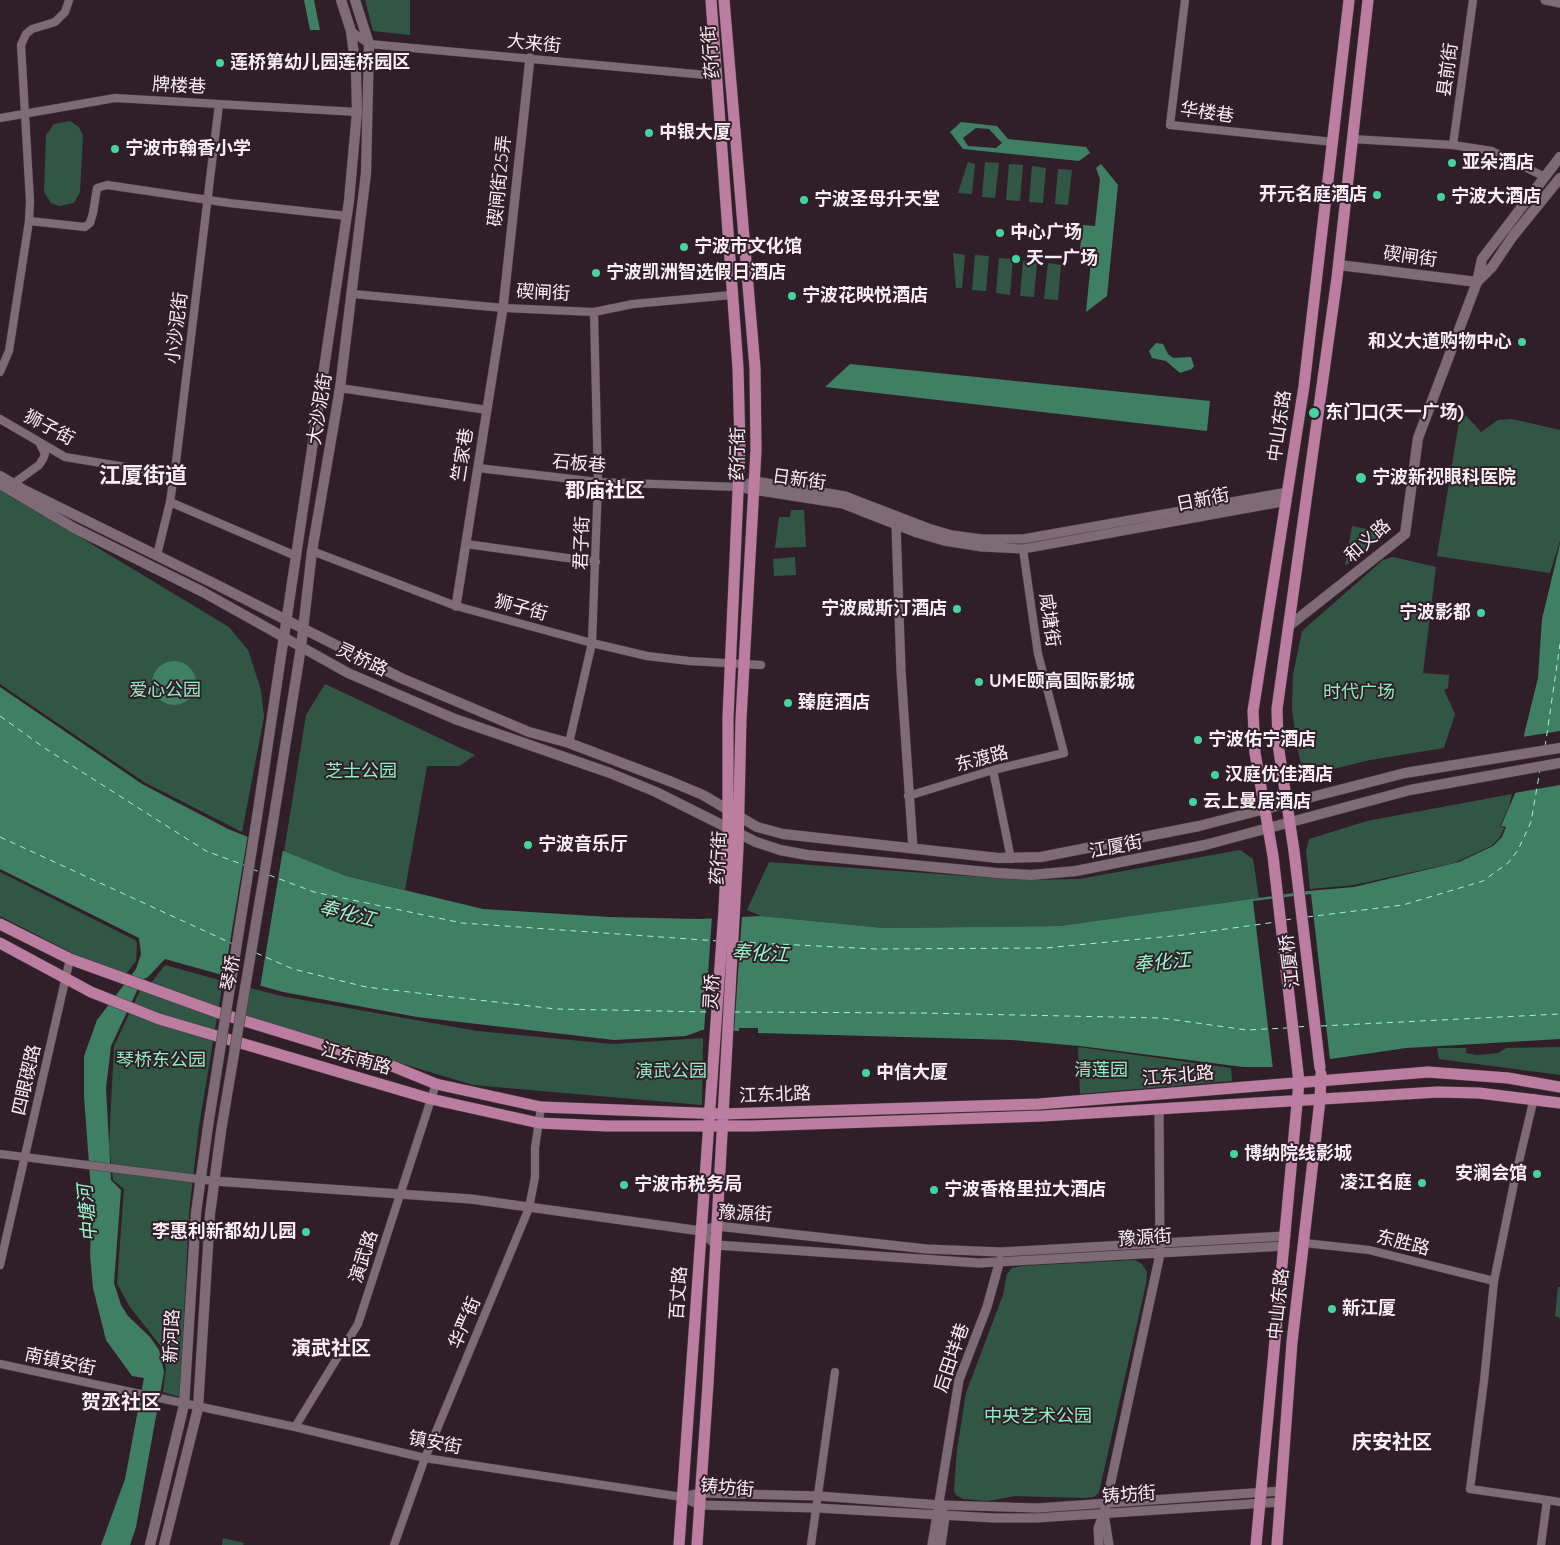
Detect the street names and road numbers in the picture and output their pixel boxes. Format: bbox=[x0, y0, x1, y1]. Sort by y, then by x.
street label: 药行街 bbox=[698, 24, 724, 80]
street label: 大来街 bbox=[506, 30, 562, 58]
street label: 县前街 bbox=[1434, 42, 1462, 98]
street label: 牌楼巷 bbox=[151, 74, 207, 98]
street label: 华楼巷 bbox=[1179, 99, 1235, 127]
street label: 碶闸街25弄 bbox=[484, 134, 516, 228]
street label: 碶闸街 bbox=[1382, 243, 1438, 271]
street label: 碶闸街 bbox=[515, 281, 571, 305]
street label: 小沙泥街 bbox=[162, 291, 192, 365]
street label: 大沙泥街 bbox=[304, 372, 336, 446]
street label: 中山东路 bbox=[1264, 389, 1296, 463]
street label: 狮子街 bbox=[20, 406, 78, 450]
street label: 竺家巷 bbox=[448, 427, 478, 483]
street label: 药行街 bbox=[727, 427, 749, 481]
street label: 石板巷 bbox=[551, 451, 607, 477]
street label: 日新街 bbox=[771, 466, 827, 494]
street label: 日新街 bbox=[1174, 484, 1232, 516]
street label: 和义路 bbox=[1341, 515, 1395, 567]
street label: 君子街 bbox=[570, 516, 594, 570]
street label: 狮子街 bbox=[492, 591, 550, 625]
street label: 咸塘街 bbox=[1035, 592, 1063, 648]
street label: 灵桥路 bbox=[333, 639, 391, 681]
street label: 东渡路 bbox=[953, 742, 1011, 776]
street label: 药行街 bbox=[707, 830, 731, 886]
street label: 江厦街 bbox=[1087, 831, 1145, 863]
street label: 江厦桥 bbox=[1276, 933, 1304, 989]
street label: 琴桥 bbox=[217, 953, 245, 993]
street label: 灵桥 bbox=[700, 973, 724, 1011]
street label: 江东南路 bbox=[318, 1039, 394, 1079]
street label: 四眼碶路 bbox=[8, 1042, 46, 1118]
street label: 江东北路 bbox=[1141, 1062, 1215, 1090]
street label: 江东北路 bbox=[739, 1083, 811, 1107]
street label: 豫源街 bbox=[717, 1202, 773, 1226]
street label: 豫源街 bbox=[1117, 1225, 1173, 1251]
street label: 东胜路 bbox=[1374, 1226, 1432, 1260]
street label: 演武路 bbox=[345, 1228, 383, 1286]
street label: 百丈路 bbox=[666, 1265, 692, 1321]
street label: 中山东路 bbox=[1264, 1267, 1294, 1341]
street label: 华严街 bbox=[445, 1294, 485, 1352]
street label: 新河路 bbox=[160, 1308, 184, 1364]
street label: 后田垟巷 bbox=[930, 1320, 974, 1396]
street label: 南镇安街 bbox=[23, 1344, 97, 1380]
street label: 镇安街 bbox=[406, 1427, 464, 1459]
street label: 铸坊街 bbox=[699, 1475, 755, 1501]
street label: 铸坊街 bbox=[1101, 1482, 1157, 1508]

